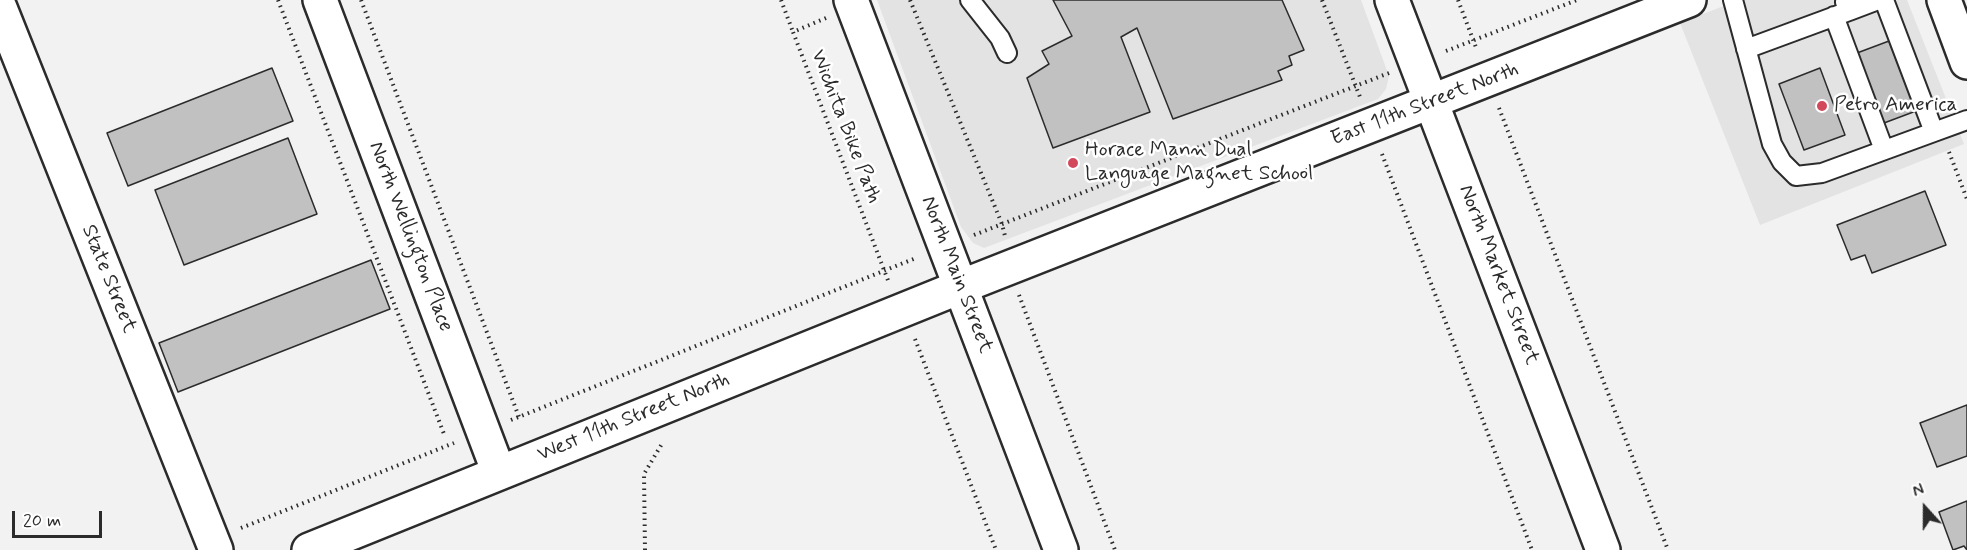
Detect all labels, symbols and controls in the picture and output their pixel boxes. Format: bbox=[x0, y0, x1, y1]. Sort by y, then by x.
street label: Wichita Bike Path bbox=[804, 47, 886, 207]
street label: East 11th Street North bbox=[1328, 58, 1522, 152]
place label: Petro America bbox=[1834, 93, 1957, 119]
marker: Petro America bbox=[1815, 99, 1829, 113]
street label: North Wellington Place bbox=[362, 138, 458, 336]
place label: Horace Mann Dual Language Magnet School bbox=[1085, 138, 1313, 188]
marker: Horace Mann Dual Language Magnet School bbox=[1066, 156, 1080, 170]
street label: North Market Street bbox=[1452, 182, 1544, 368]
street label: North Main Street bbox=[914, 193, 998, 357]
street label: State Street bbox=[75, 221, 141, 337]
street label: West 11th Street North bbox=[534, 368, 734, 468]
north arrow bbox=[1895, 478, 1955, 538]
text: N bbox=[1910, 479, 1927, 502]
scale bar bbox=[15, 499, 105, 537]
text: 20 m bbox=[23, 509, 61, 533]

